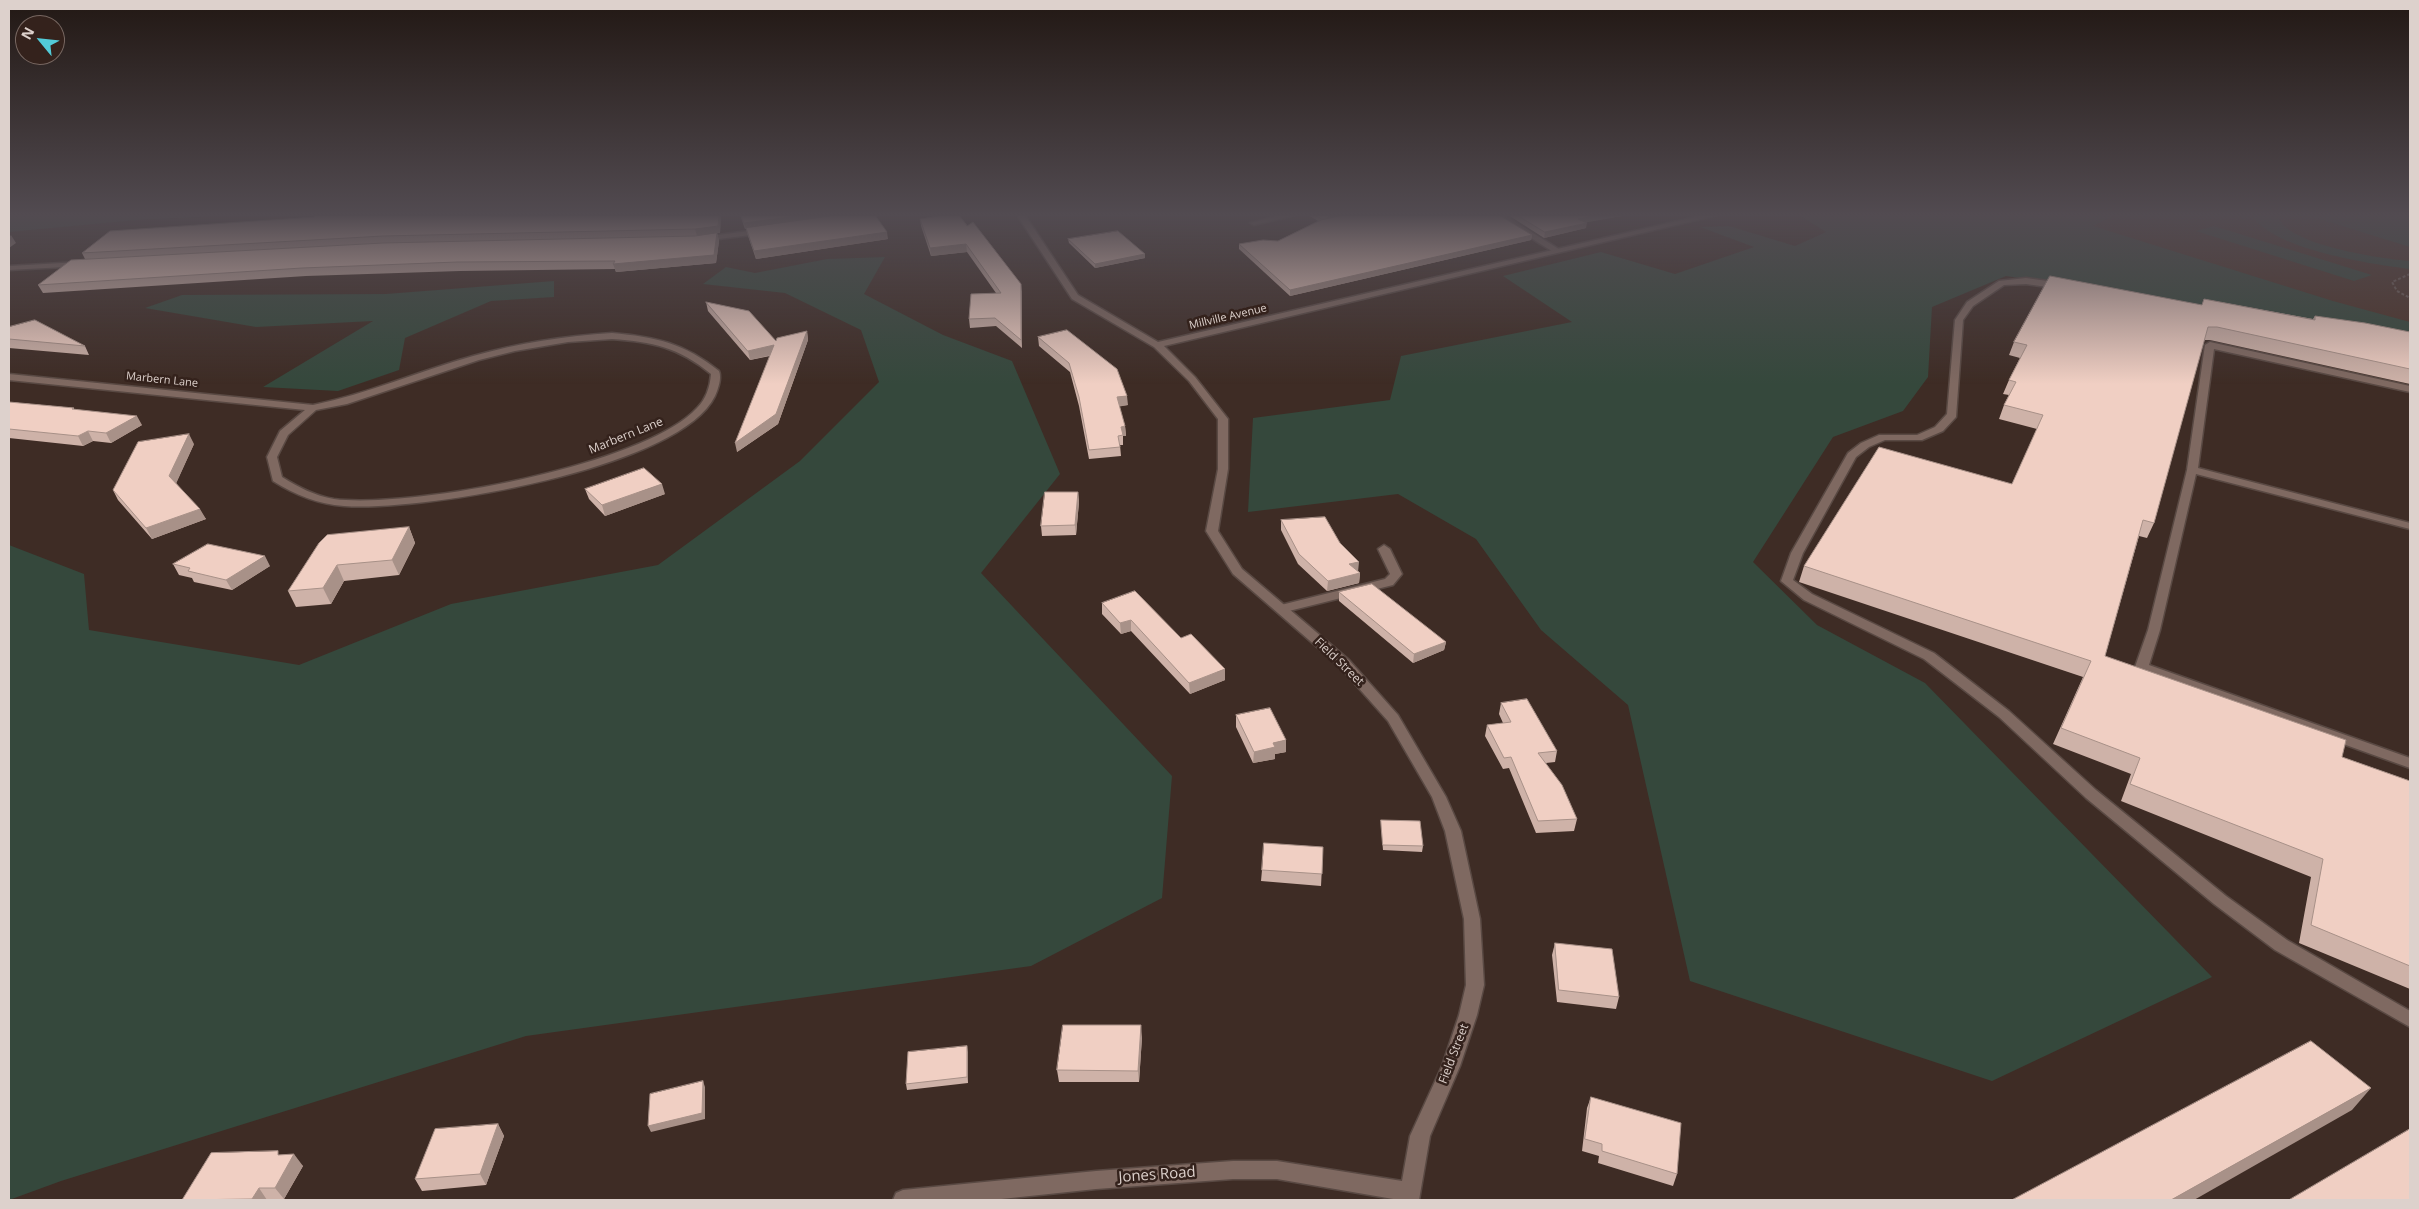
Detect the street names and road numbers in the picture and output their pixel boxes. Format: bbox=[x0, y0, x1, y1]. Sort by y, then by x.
street label: Millville Avenue bbox=[1188, 302, 1268, 332]
street label: Marbern Lane bbox=[125, 370, 199, 390]
street label: Marbern Lane bbox=[587, 415, 665, 457]
street label: Field Street bbox=[1311, 635, 1367, 689]
street label: Field Street bbox=[1436, 1022, 1472, 1086]
street label: Jones Road bbox=[1118, 1163, 1196, 1187]

